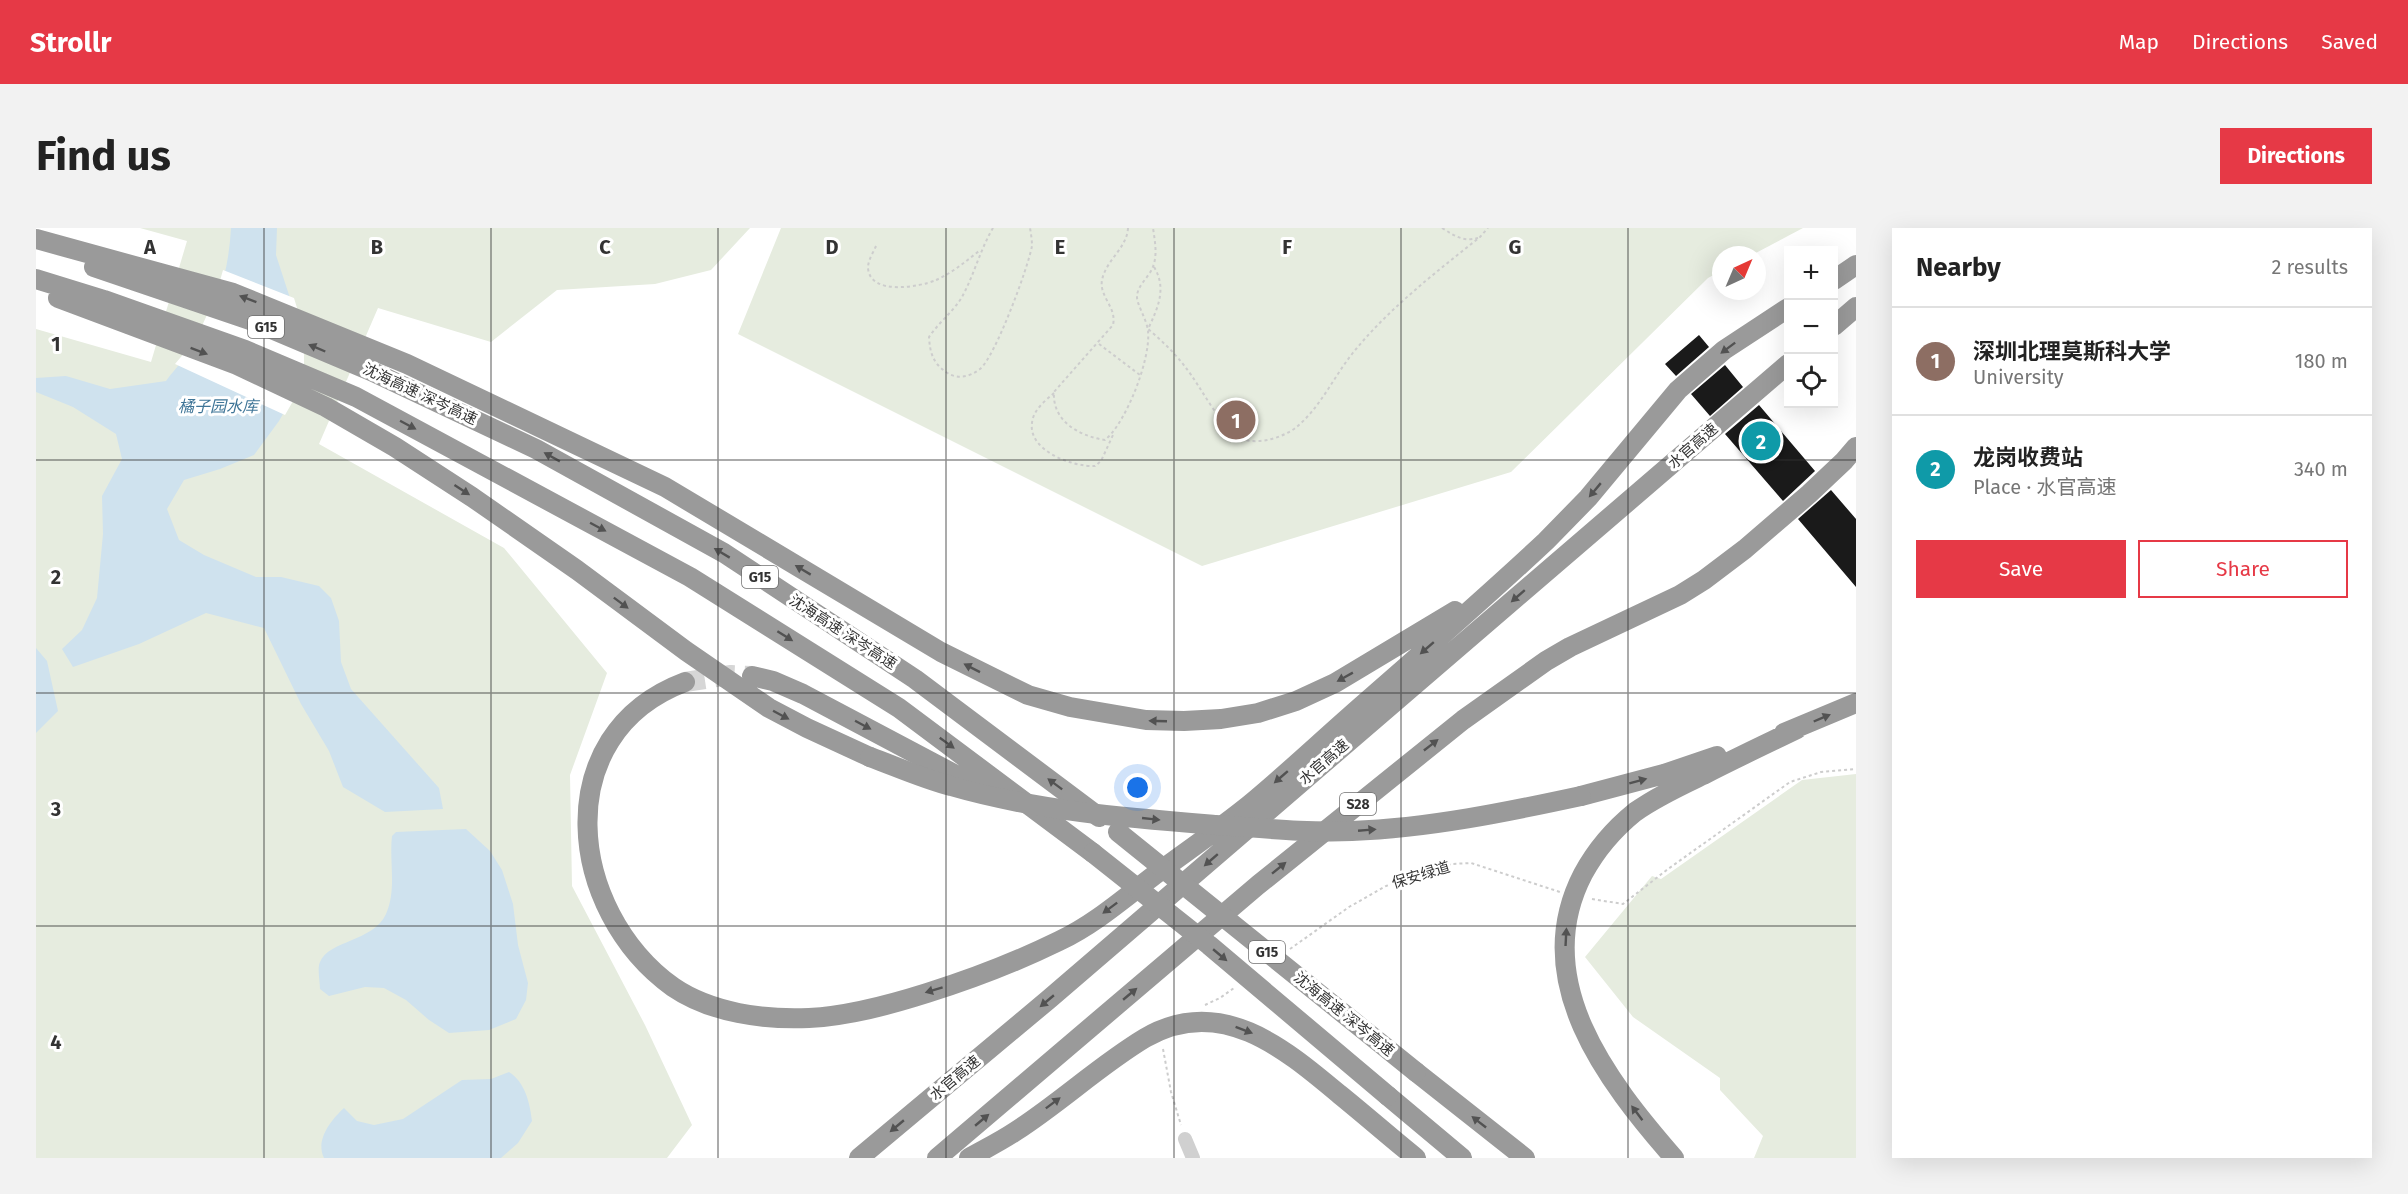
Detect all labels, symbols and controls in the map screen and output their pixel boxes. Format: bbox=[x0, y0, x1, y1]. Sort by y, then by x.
text: Strollr bbox=[30, 26, 111, 59]
text: Map bbox=[2119, 29, 2159, 55]
text: Directions bbox=[2192, 29, 2288, 55]
text: Saved bbox=[2321, 29, 2378, 55]
button: Directions bbox=[2220, 128, 2372, 184]
text: Find us bbox=[36, 131, 171, 181]
text: A bbox=[143, 235, 157, 259]
text: B bbox=[371, 235, 383, 259]
text: C bbox=[599, 235, 611, 259]
text: D bbox=[825, 235, 839, 259]
text: E bbox=[1055, 235, 1065, 259]
text: F bbox=[1282, 235, 1292, 259]
text: G bbox=[1509, 235, 1521, 259]
north arrow bbox=[1712, 246, 1766, 300]
map controls bbox=[1784, 246, 1838, 408]
button: + bbox=[1784, 246, 1838, 300]
text: Nearby bbox=[1916, 252, 2001, 283]
text: 2 results bbox=[2271, 255, 2348, 279]
one-way arrow bbox=[238, 294, 256, 304]
button: − bbox=[1784, 300, 1838, 354]
road number: G15 bbox=[248, 316, 284, 338]
text: 1 bbox=[51, 332, 61, 356]
text: 深圳北理莫斯科大学 bbox=[1973, 338, 2171, 365]
one-way arrow bbox=[1720, 341, 1735, 353]
one-way arrow bbox=[308, 343, 326, 353]
one-way arrow bbox=[191, 347, 209, 357]
text: 1 bbox=[1931, 349, 1940, 373]
text: 180 m bbox=[2295, 349, 2348, 373]
button: locate bbox=[1784, 354, 1838, 408]
street label: 沈海高速 深岑高速 bbox=[360, 360, 480, 428]
text: University bbox=[1973, 365, 2064, 389]
water label: 橘子园水库 bbox=[178, 397, 261, 416]
pin: 1 bbox=[1216, 398, 1256, 442]
pin: 2 bbox=[1742, 418, 1780, 464]
one-way arrow bbox=[400, 420, 417, 430]
street label: 水官高速 bbox=[1664, 420, 1722, 472]
text: 龙岗收费站 bbox=[1973, 444, 2083, 471]
one-way arrow bbox=[544, 452, 560, 463]
text: 2 bbox=[1930, 457, 1941, 481]
text: 340 m bbox=[2294, 457, 2348, 481]
text: Place · 水官高速 bbox=[1973, 475, 2117, 499]
one-way arrow bbox=[1589, 482, 1602, 497]
one-way arrow bbox=[454, 485, 471, 496]
one-way arrow bbox=[590, 522, 607, 532]
button: Save bbox=[1916, 540, 2126, 598]
button: Share bbox=[2138, 540, 2348, 598]
one-way arrow bbox=[714, 547, 730, 558]
text: 2 bbox=[51, 565, 61, 589]
one-way arrow bbox=[795, 565, 811, 576]
road number: G15 bbox=[742, 566, 778, 588]
one-way arrow bbox=[1511, 589, 1526, 602]
street label: 沈海高速 深岑高速 bbox=[786, 591, 900, 673]
one-way arrow bbox=[613, 597, 629, 609]
one-way arrow bbox=[776, 631, 793, 642]
one-way arrow bbox=[1420, 641, 1435, 654]
one-way arrow bbox=[963, 663, 980, 673]
one-way arrow bbox=[1336, 672, 1353, 682]
one-way arrow bbox=[773, 710, 790, 720]
one-way arrow bbox=[1814, 713, 1832, 723]
one-way arrow bbox=[1149, 716, 1168, 725]
one-way arrow bbox=[855, 720, 872, 730]
street label: 水官高速 bbox=[1295, 736, 1353, 788]
one-way arrow bbox=[940, 737, 955, 749]
one-way arrow bbox=[1423, 739, 1439, 752]
one-way arrow bbox=[1273, 770, 1289, 783]
your location bbox=[1123, 773, 1152, 802]
one-way arrow bbox=[1629, 776, 1647, 785]
one-way arrow bbox=[1047, 778, 1062, 790]
road number: S28 bbox=[1340, 793, 1376, 815]
text: 3 bbox=[50, 797, 61, 821]
one-way arrow bbox=[1142, 814, 1161, 824]
one-way arrow bbox=[1357, 825, 1376, 835]
one-way arrow bbox=[1204, 853, 1219, 866]
street label: 保安绿道 bbox=[1390, 858, 1452, 892]
one-way arrow bbox=[1271, 861, 1287, 874]
one-way arrow bbox=[1102, 902, 1118, 915]
one-way arrow bbox=[1561, 927, 1570, 946]
road number: G15 bbox=[1249, 941, 1285, 963]
one-way arrow bbox=[1213, 948, 1228, 961]
street label: 沈海高速 深岑高速 bbox=[1290, 968, 1398, 1060]
one-way arrow bbox=[925, 986, 943, 995]
one-way arrow bbox=[1122, 988, 1137, 1001]
one-way arrow bbox=[1040, 994, 1055, 1007]
one-way arrow bbox=[1235, 1026, 1253, 1035]
text: 4 bbox=[50, 1030, 62, 1054]
street label: 水官高速 bbox=[926, 1052, 984, 1104]
one-way arrow bbox=[1046, 1098, 1061, 1110]
one-way arrow bbox=[1631, 1105, 1643, 1121]
one-way arrow bbox=[974, 1114, 989, 1127]
one-way arrow bbox=[1472, 1116, 1487, 1128]
one-way arrow bbox=[890, 1119, 905, 1132]

